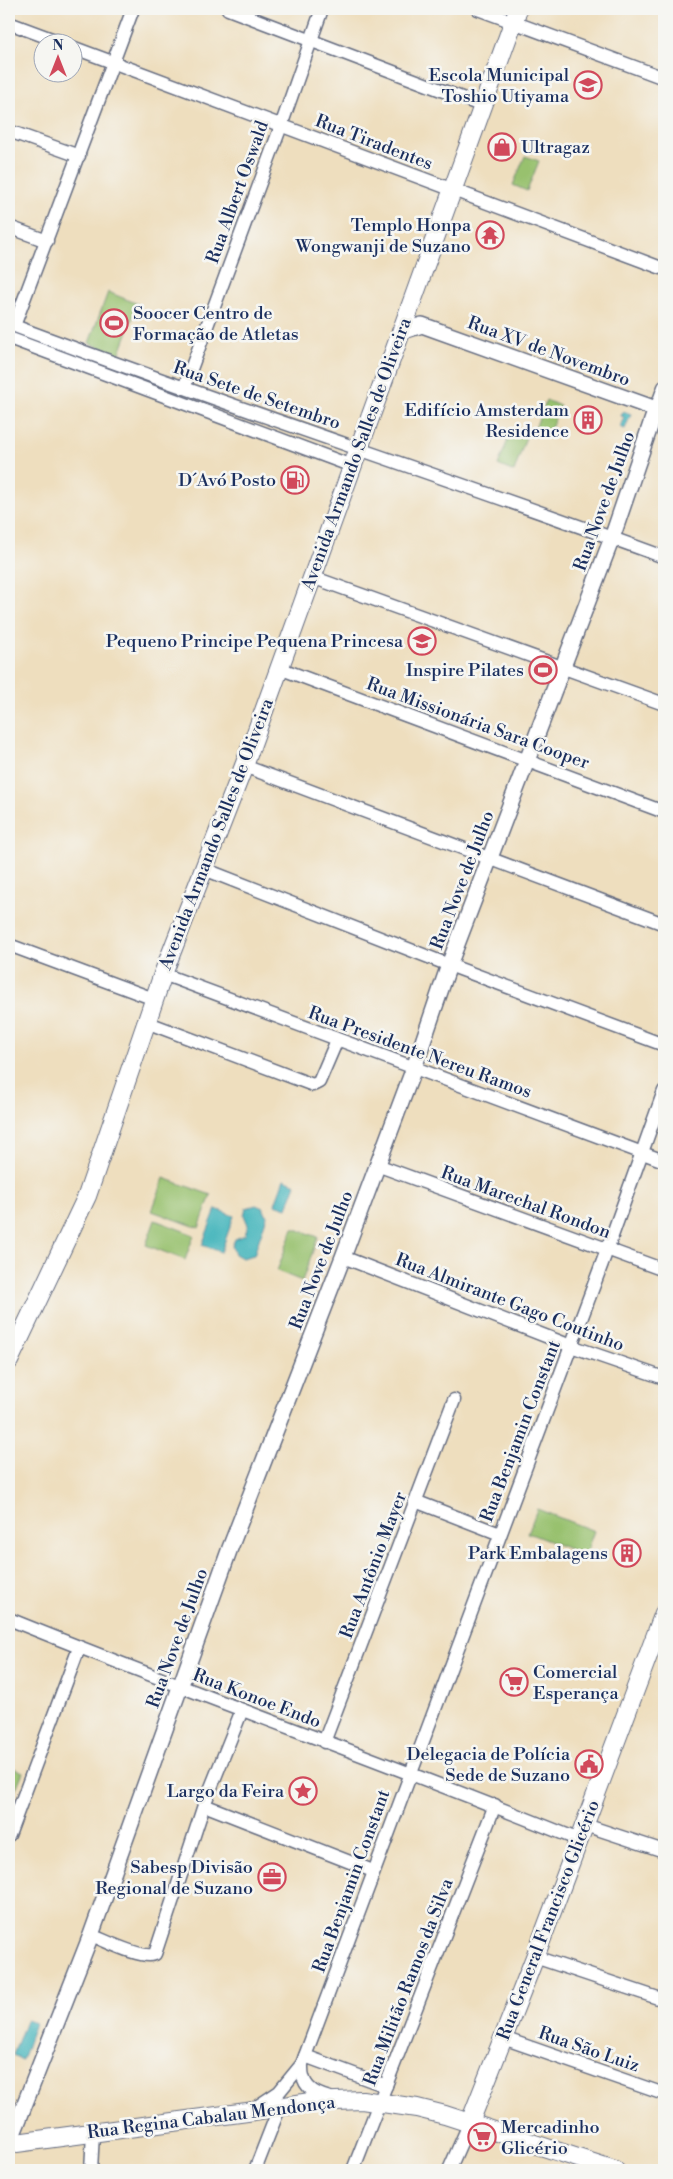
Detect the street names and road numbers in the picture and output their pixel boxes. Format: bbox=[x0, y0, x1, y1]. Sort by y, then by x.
street label: Rua Tiradentes bbox=[312, 110, 436, 175]
street label: Rua Albert Oswald bbox=[201, 117, 274, 267]
street label: Rua XV de Novembro bbox=[464, 311, 633, 392]
street label: Avenida Armando Salles de Oliveira bbox=[296, 314, 417, 595]
street label: Rua Sete de Setembro bbox=[170, 356, 344, 435]
street label: Rua Nove de Julho bbox=[569, 428, 640, 574]
street label: Rua Missionária Sara Cooper bbox=[363, 672, 593, 775]
street label: Avenida Armando Salles de Oliveira bbox=[154, 694, 279, 974]
street label: Rua Nove de Julho bbox=[425, 807, 500, 953]
street label: Rua Presidente Nereu Ramos bbox=[305, 1001, 535, 1104]
street label: Rua Marechal Rondon bbox=[438, 1161, 614, 1244]
street label: Rua Nove de Julho bbox=[284, 1187, 359, 1333]
street label: Rua Almirante Gago Coutinho bbox=[392, 1248, 628, 1357]
street label: Rua Benjamin Constant bbox=[475, 1336, 566, 1526]
street label: Rua Antônio Mayer bbox=[335, 1488, 412, 1642]
street label: Rua Nove de Julho bbox=[142, 1565, 213, 1711]
street label: Rua Konoe Endo bbox=[189, 1663, 324, 1734]
street label: Rua Benjamin Constant bbox=[308, 1786, 396, 1976]
street label: Rua General Francisco Glicério bbox=[492, 1797, 605, 2044]
street label: Rua Militão Ramos da Silva bbox=[358, 1874, 459, 2089]
street label: Rua São Luiz bbox=[535, 2021, 642, 2078]
street label: Rua Regina Cabalau Mendonça bbox=[86, 2091, 337, 2144]

